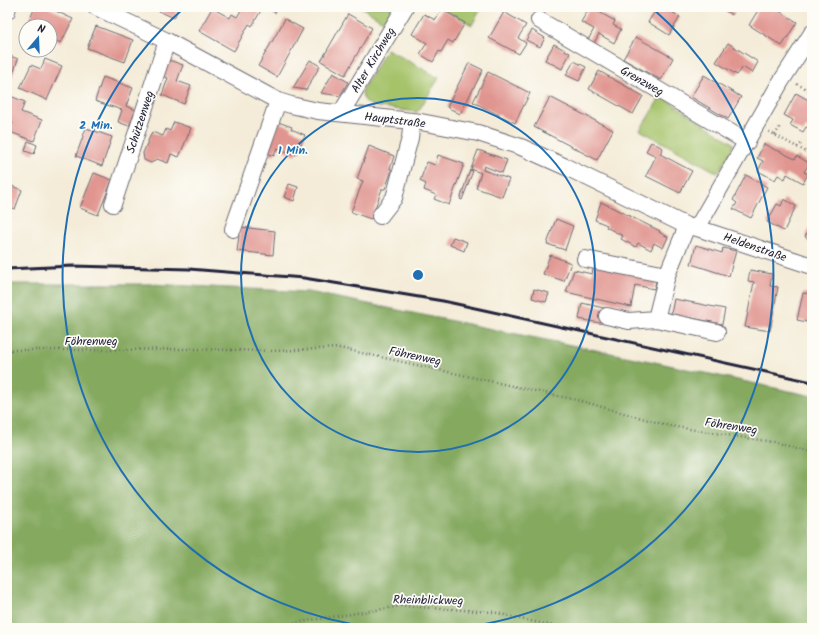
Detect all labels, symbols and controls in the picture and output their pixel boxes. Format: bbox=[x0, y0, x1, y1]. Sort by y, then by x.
north arrow bbox=[18, 18, 58, 58]
text: N bbox=[35, 20, 47, 39]
street label: Alter Kirchweg bbox=[346, 23, 401, 97]
street label: Grenzweg bbox=[616, 61, 667, 102]
street label: Schützenweg bbox=[121, 88, 160, 156]
street label: Hauptstraße bbox=[363, 107, 427, 134]
text: 2 Min. bbox=[79, 116, 113, 135]
text: 1 Min. bbox=[278, 141, 308, 160]
street label: Heldenstraße bbox=[721, 228, 790, 267]
centre of rings bbox=[411, 268, 425, 282]
street label: Föhrenweg bbox=[64, 332, 118, 351]
street label: Föhrenweg bbox=[387, 342, 443, 371]
street label: Föhrenweg bbox=[703, 413, 759, 440]
street label: Rheinblickweg bbox=[393, 590, 464, 611]

